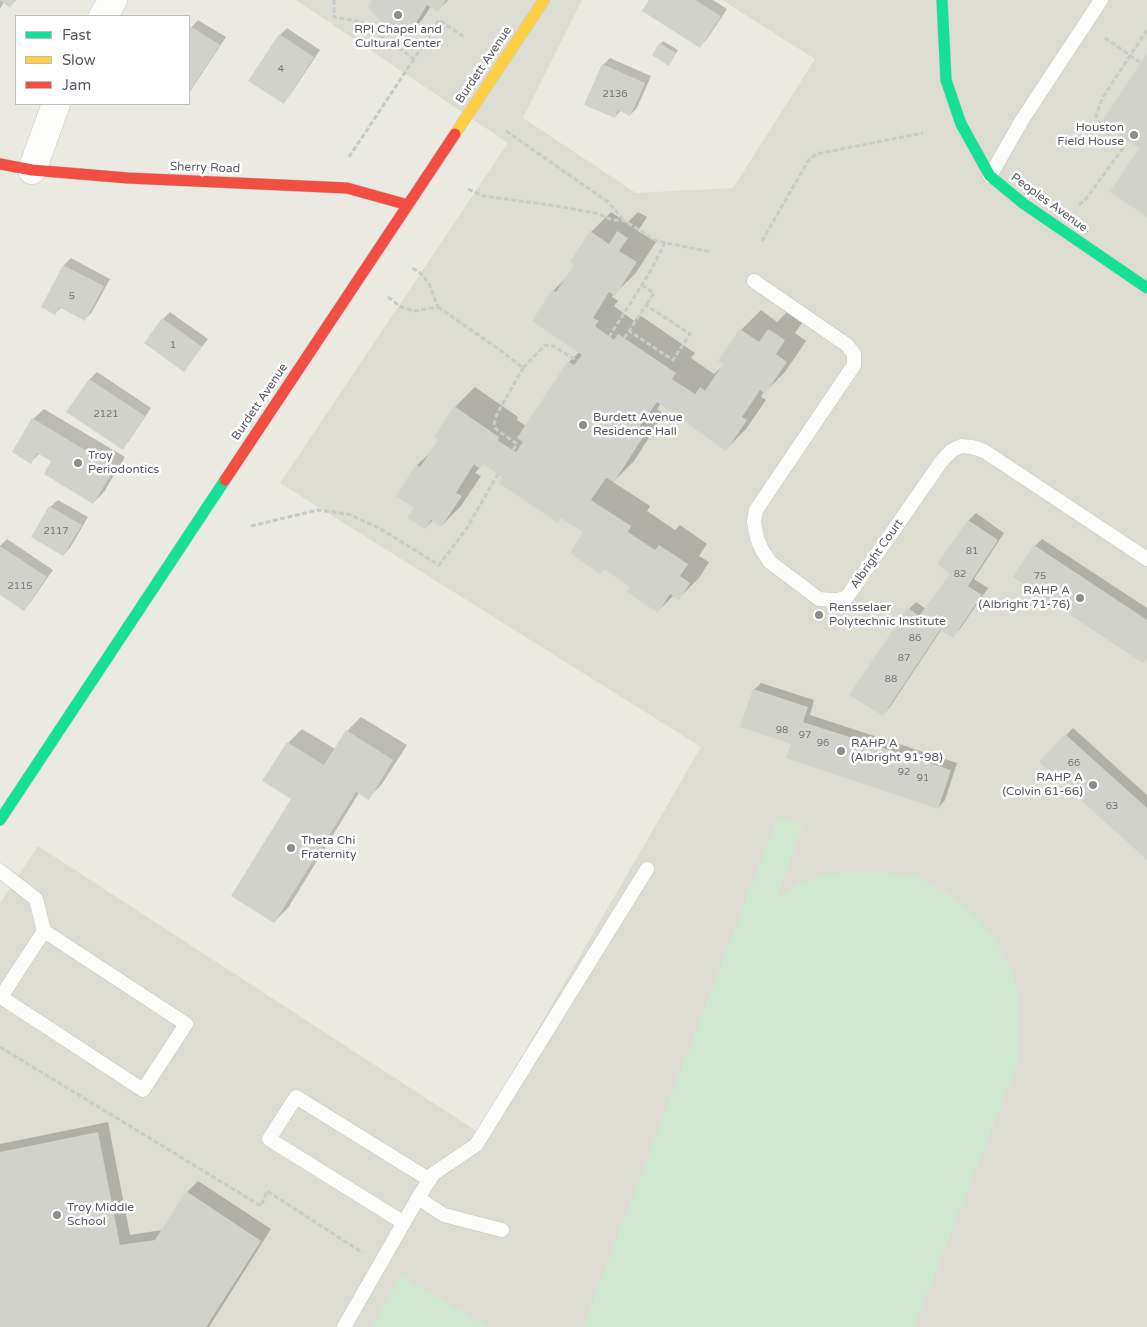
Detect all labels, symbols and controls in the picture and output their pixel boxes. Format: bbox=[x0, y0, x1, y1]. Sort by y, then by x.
marker: RPI Chapel and Cultural Center bbox=[392, 9, 404, 21]
legend bbox=[15, 15, 190, 105]
place label: RPI Chapel and Cultural Center bbox=[354, 23, 442, 51]
street label: Burdett Avenue bbox=[453, 24, 515, 106]
text: Fast bbox=[62, 26, 91, 44]
text: Slow bbox=[62, 51, 96, 69]
house number: 4 bbox=[278, 63, 284, 75]
text: Jam bbox=[62, 76, 91, 94]
house number: 2136 bbox=[602, 88, 628, 100]
place label: Houston Field House bbox=[1057, 121, 1124, 149]
marker: Houston Field House bbox=[1128, 129, 1140, 141]
street label: Sherry Road bbox=[170, 160, 240, 176]
street label: Peoples Avenue bbox=[1008, 170, 1090, 236]
house number: 5 bbox=[69, 290, 75, 302]
house number: 1 bbox=[170, 339, 176, 351]
street label: Burdett Avenue bbox=[229, 361, 291, 443]
house number: 2121 bbox=[93, 408, 119, 420]
place label: Burdett Avenue Residence Hall bbox=[593, 411, 683, 439]
marker: Burdett Avenue Residence Hall bbox=[577, 419, 589, 431]
place label: Troy Periodontics bbox=[88, 449, 159, 477]
marker: Troy Periodontics bbox=[72, 457, 84, 469]
street label: Albright Court bbox=[848, 517, 906, 591]
house number: 2117 bbox=[43, 525, 69, 537]
house number: 81 bbox=[966, 545, 978, 557]
house number: 82 bbox=[954, 568, 966, 580]
house number: 75 bbox=[1034, 570, 1046, 582]
house number: 2115 bbox=[7, 580, 33, 592]
place label: RAHP A (Albright 71-76) bbox=[978, 584, 1070, 612]
marker: RAHP A (Albright 71-76) bbox=[1074, 592, 1086, 604]
place label: Rensselaer Polytechnic Institute bbox=[829, 601, 946, 629]
marker: Rensselaer Polytechnic Institute bbox=[813, 609, 825, 621]
house number: 86 bbox=[909, 632, 921, 644]
house number: 87 bbox=[898, 652, 910, 664]
house number: 88 bbox=[885, 673, 897, 685]
house number: 98 bbox=[776, 724, 788, 736]
house number: 97 bbox=[799, 729, 811, 741]
house number: 96 bbox=[817, 737, 829, 749]
place label: RAHP A (Albright 91-98) bbox=[851, 737, 943, 765]
marker: RAHP A (Albright 91-98) bbox=[835, 745, 847, 757]
house number: 66 bbox=[1068, 757, 1080, 769]
house number: 92 bbox=[898, 766, 910, 778]
place label: RAHP A (Colvin 61-66) bbox=[1003, 771, 1083, 799]
house number: 91 bbox=[917, 772, 929, 784]
marker: RAHP A (Colvin 61-66) bbox=[1087, 779, 1099, 791]
house number: 63 bbox=[1106, 800, 1118, 812]
place label: Theta Chi Fraternity bbox=[301, 834, 356, 862]
marker: Theta Chi Fraternity bbox=[285, 842, 297, 854]
place label: Troy Middle School bbox=[67, 1201, 134, 1229]
marker: Troy Middle School bbox=[51, 1209, 63, 1221]

